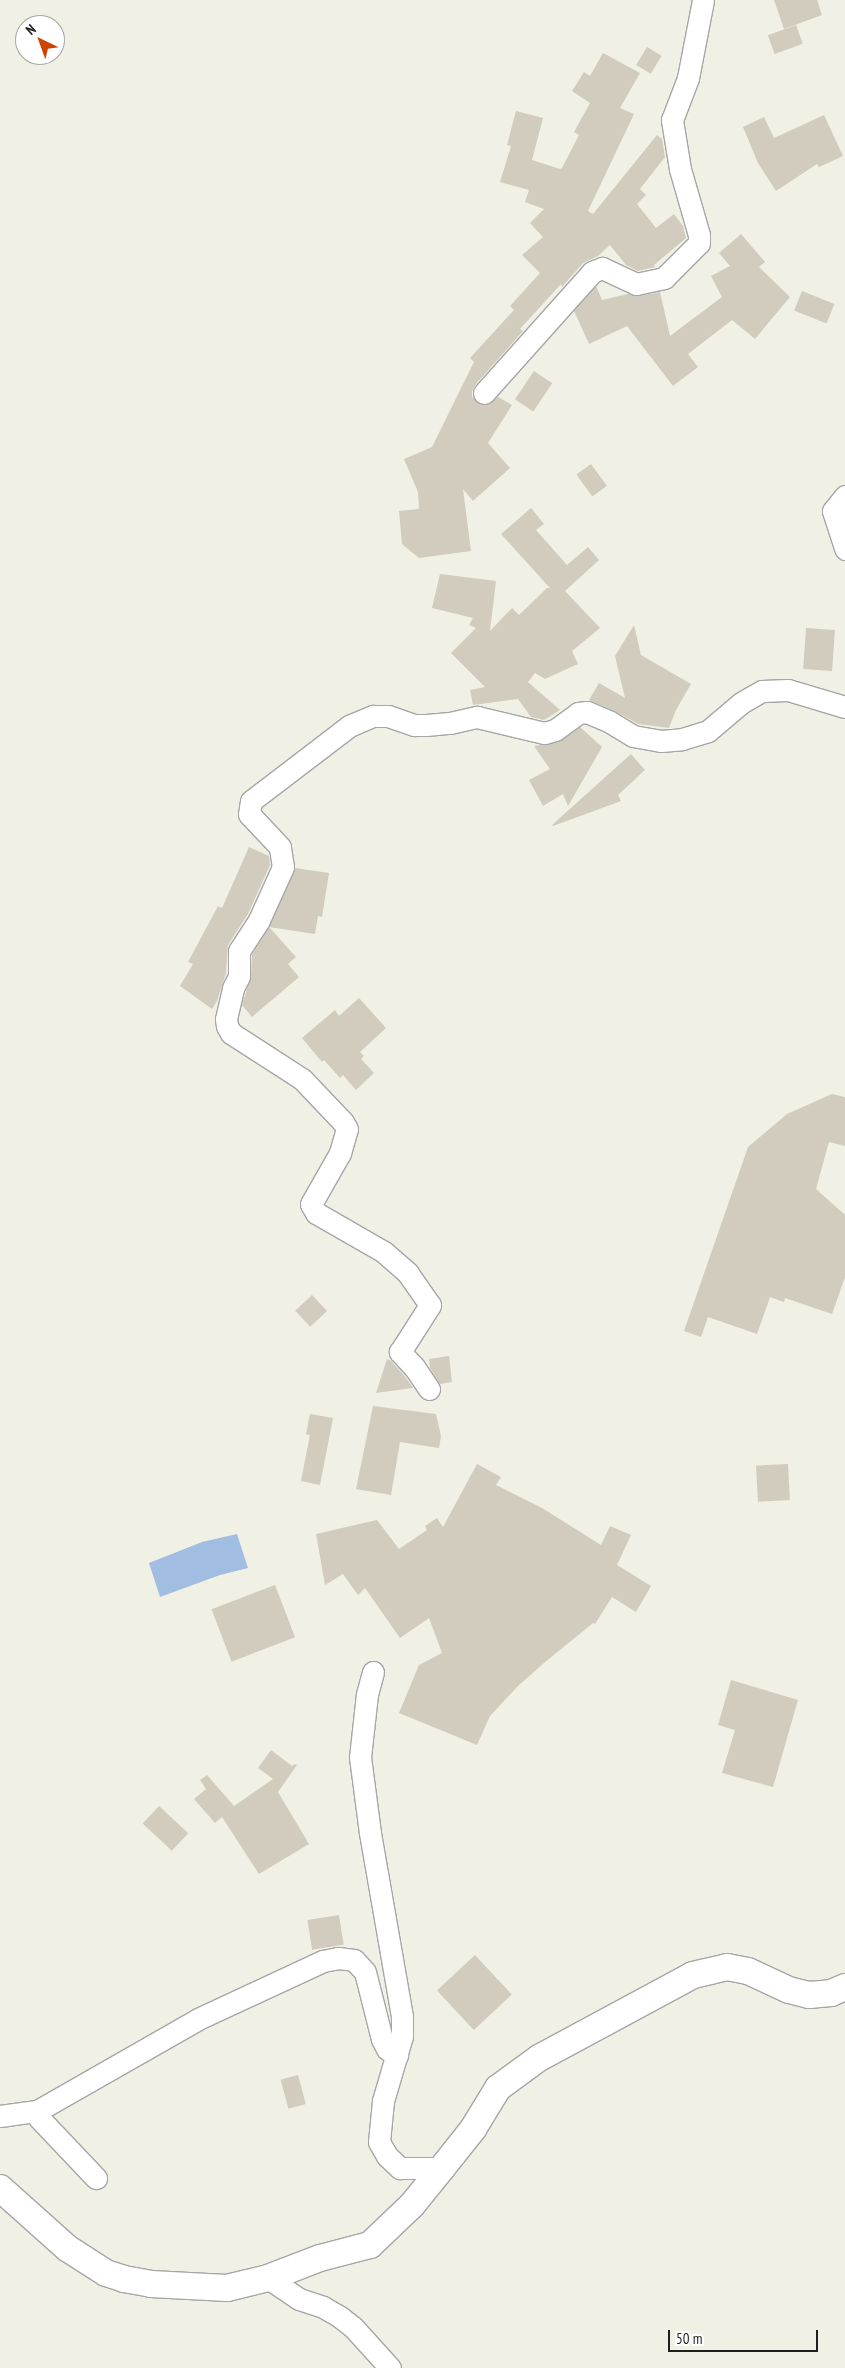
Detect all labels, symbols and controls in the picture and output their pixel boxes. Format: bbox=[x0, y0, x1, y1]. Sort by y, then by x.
north arrow bbox=[15, 15, 65, 65]
text: N bbox=[22, 20, 39, 39]
scale bar bbox=[670, 2320, 820, 2352]
text: 50 m bbox=[676, 2329, 702, 2348]

